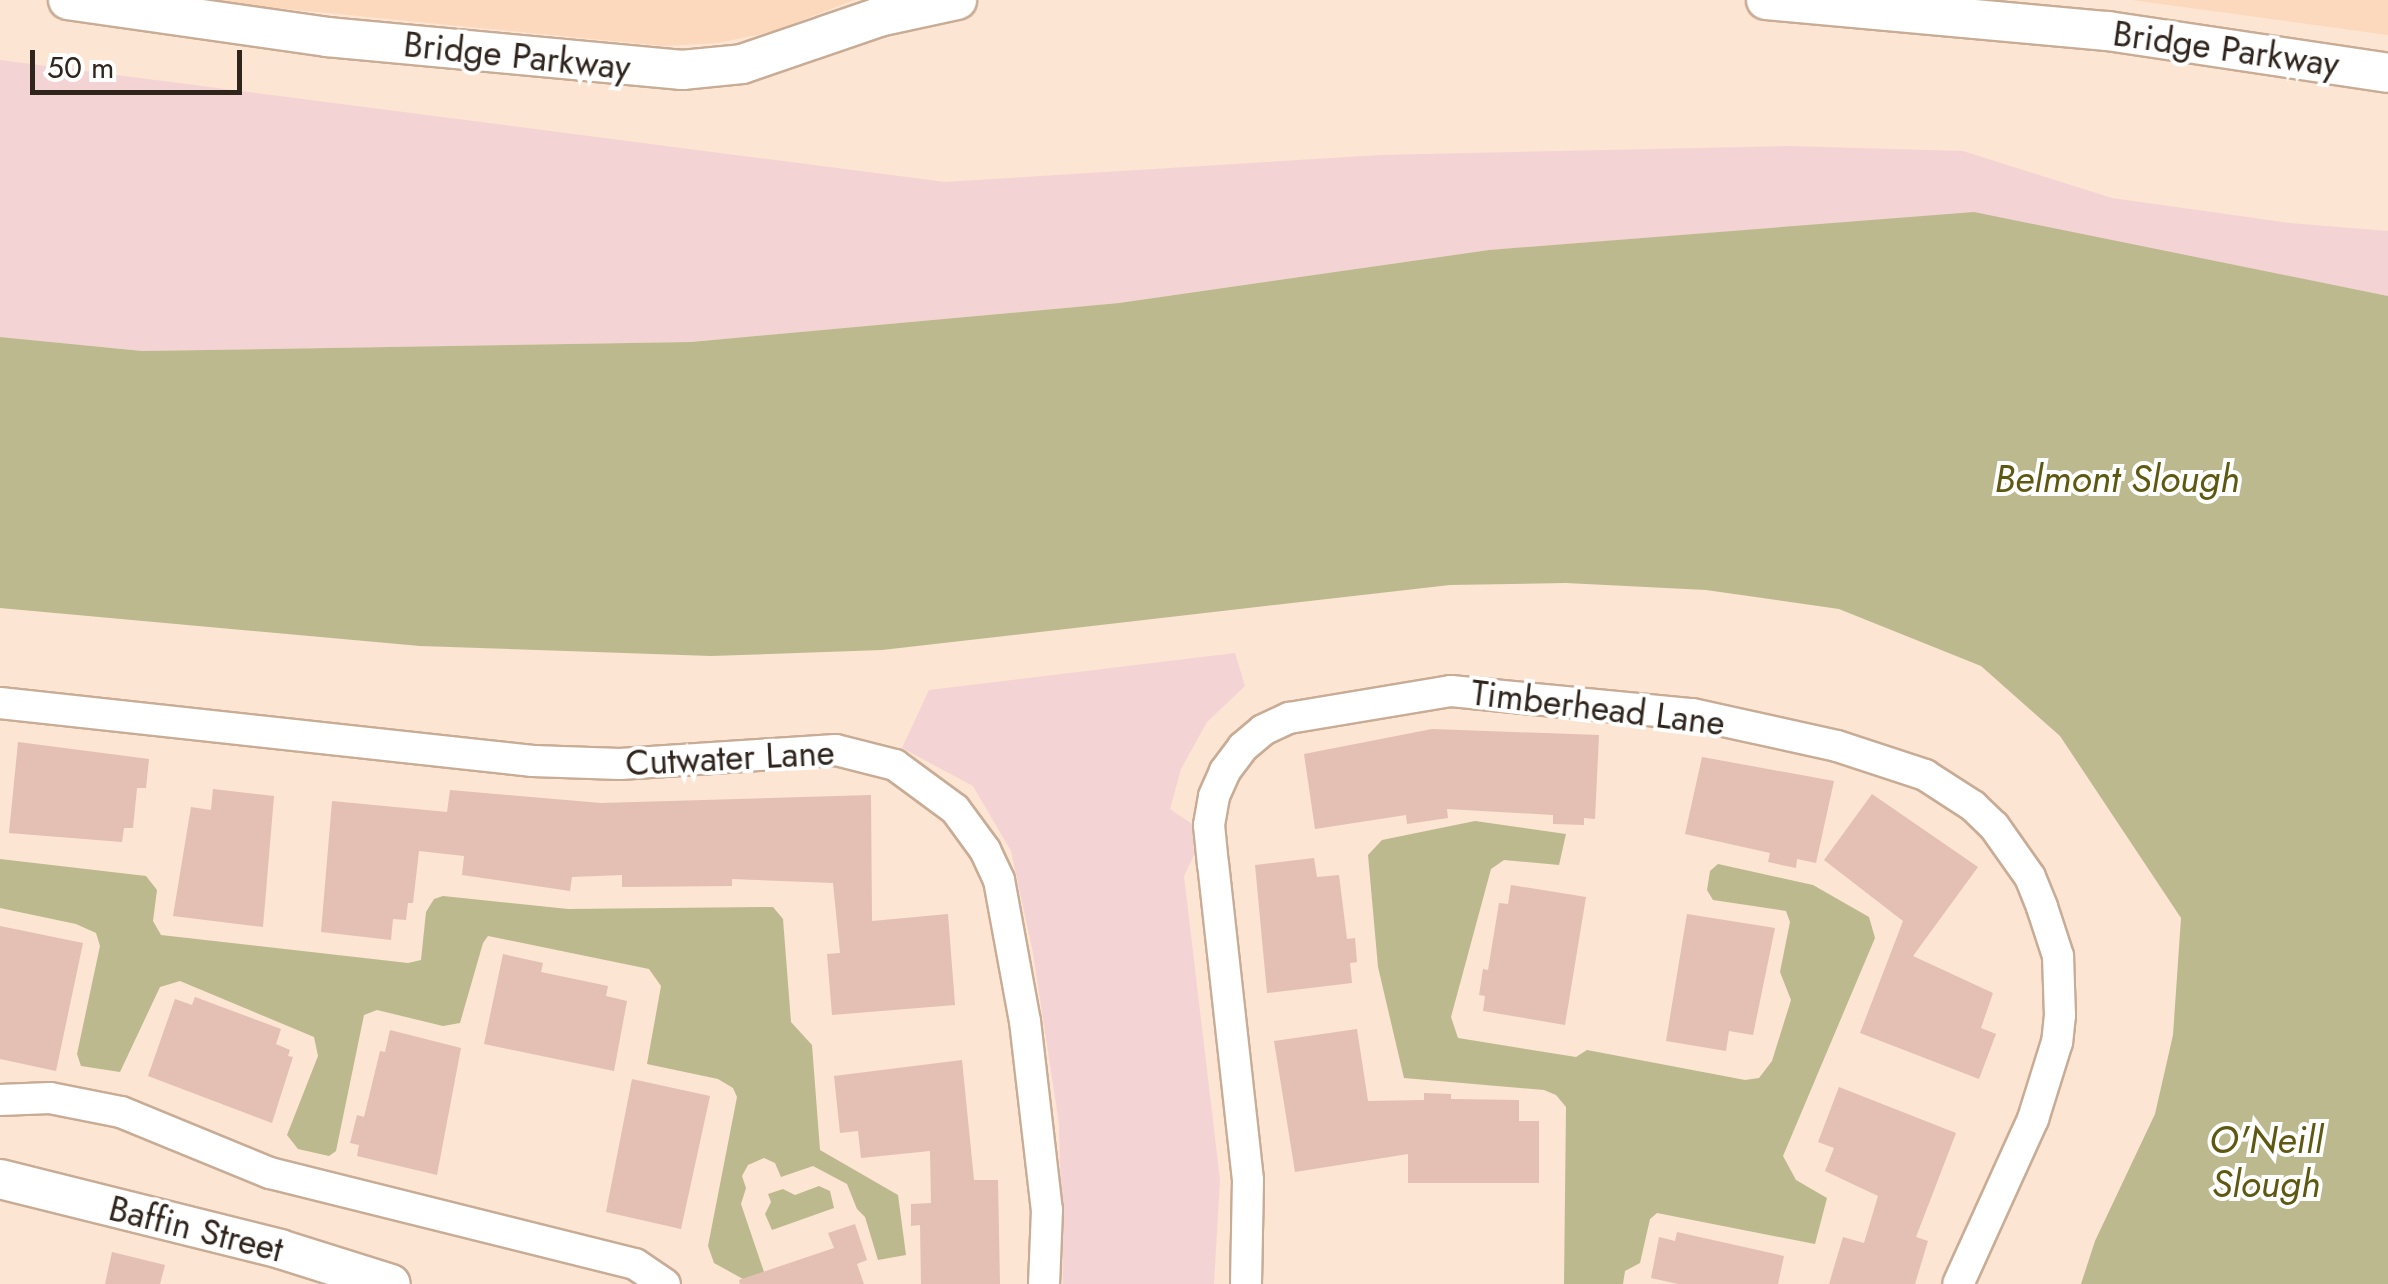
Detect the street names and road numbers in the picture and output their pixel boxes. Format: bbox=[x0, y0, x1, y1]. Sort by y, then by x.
street label: Bridge Parkway bbox=[2110, 12, 2342, 86]
street label: Bridge Parkway bbox=[402, 23, 632, 89]
street label: Timberhead Lane bbox=[1469, 672, 1727, 744]
street label: Cutwater Lane bbox=[624, 732, 836, 784]
street label: Baffin Street bbox=[105, 1187, 287, 1271]

